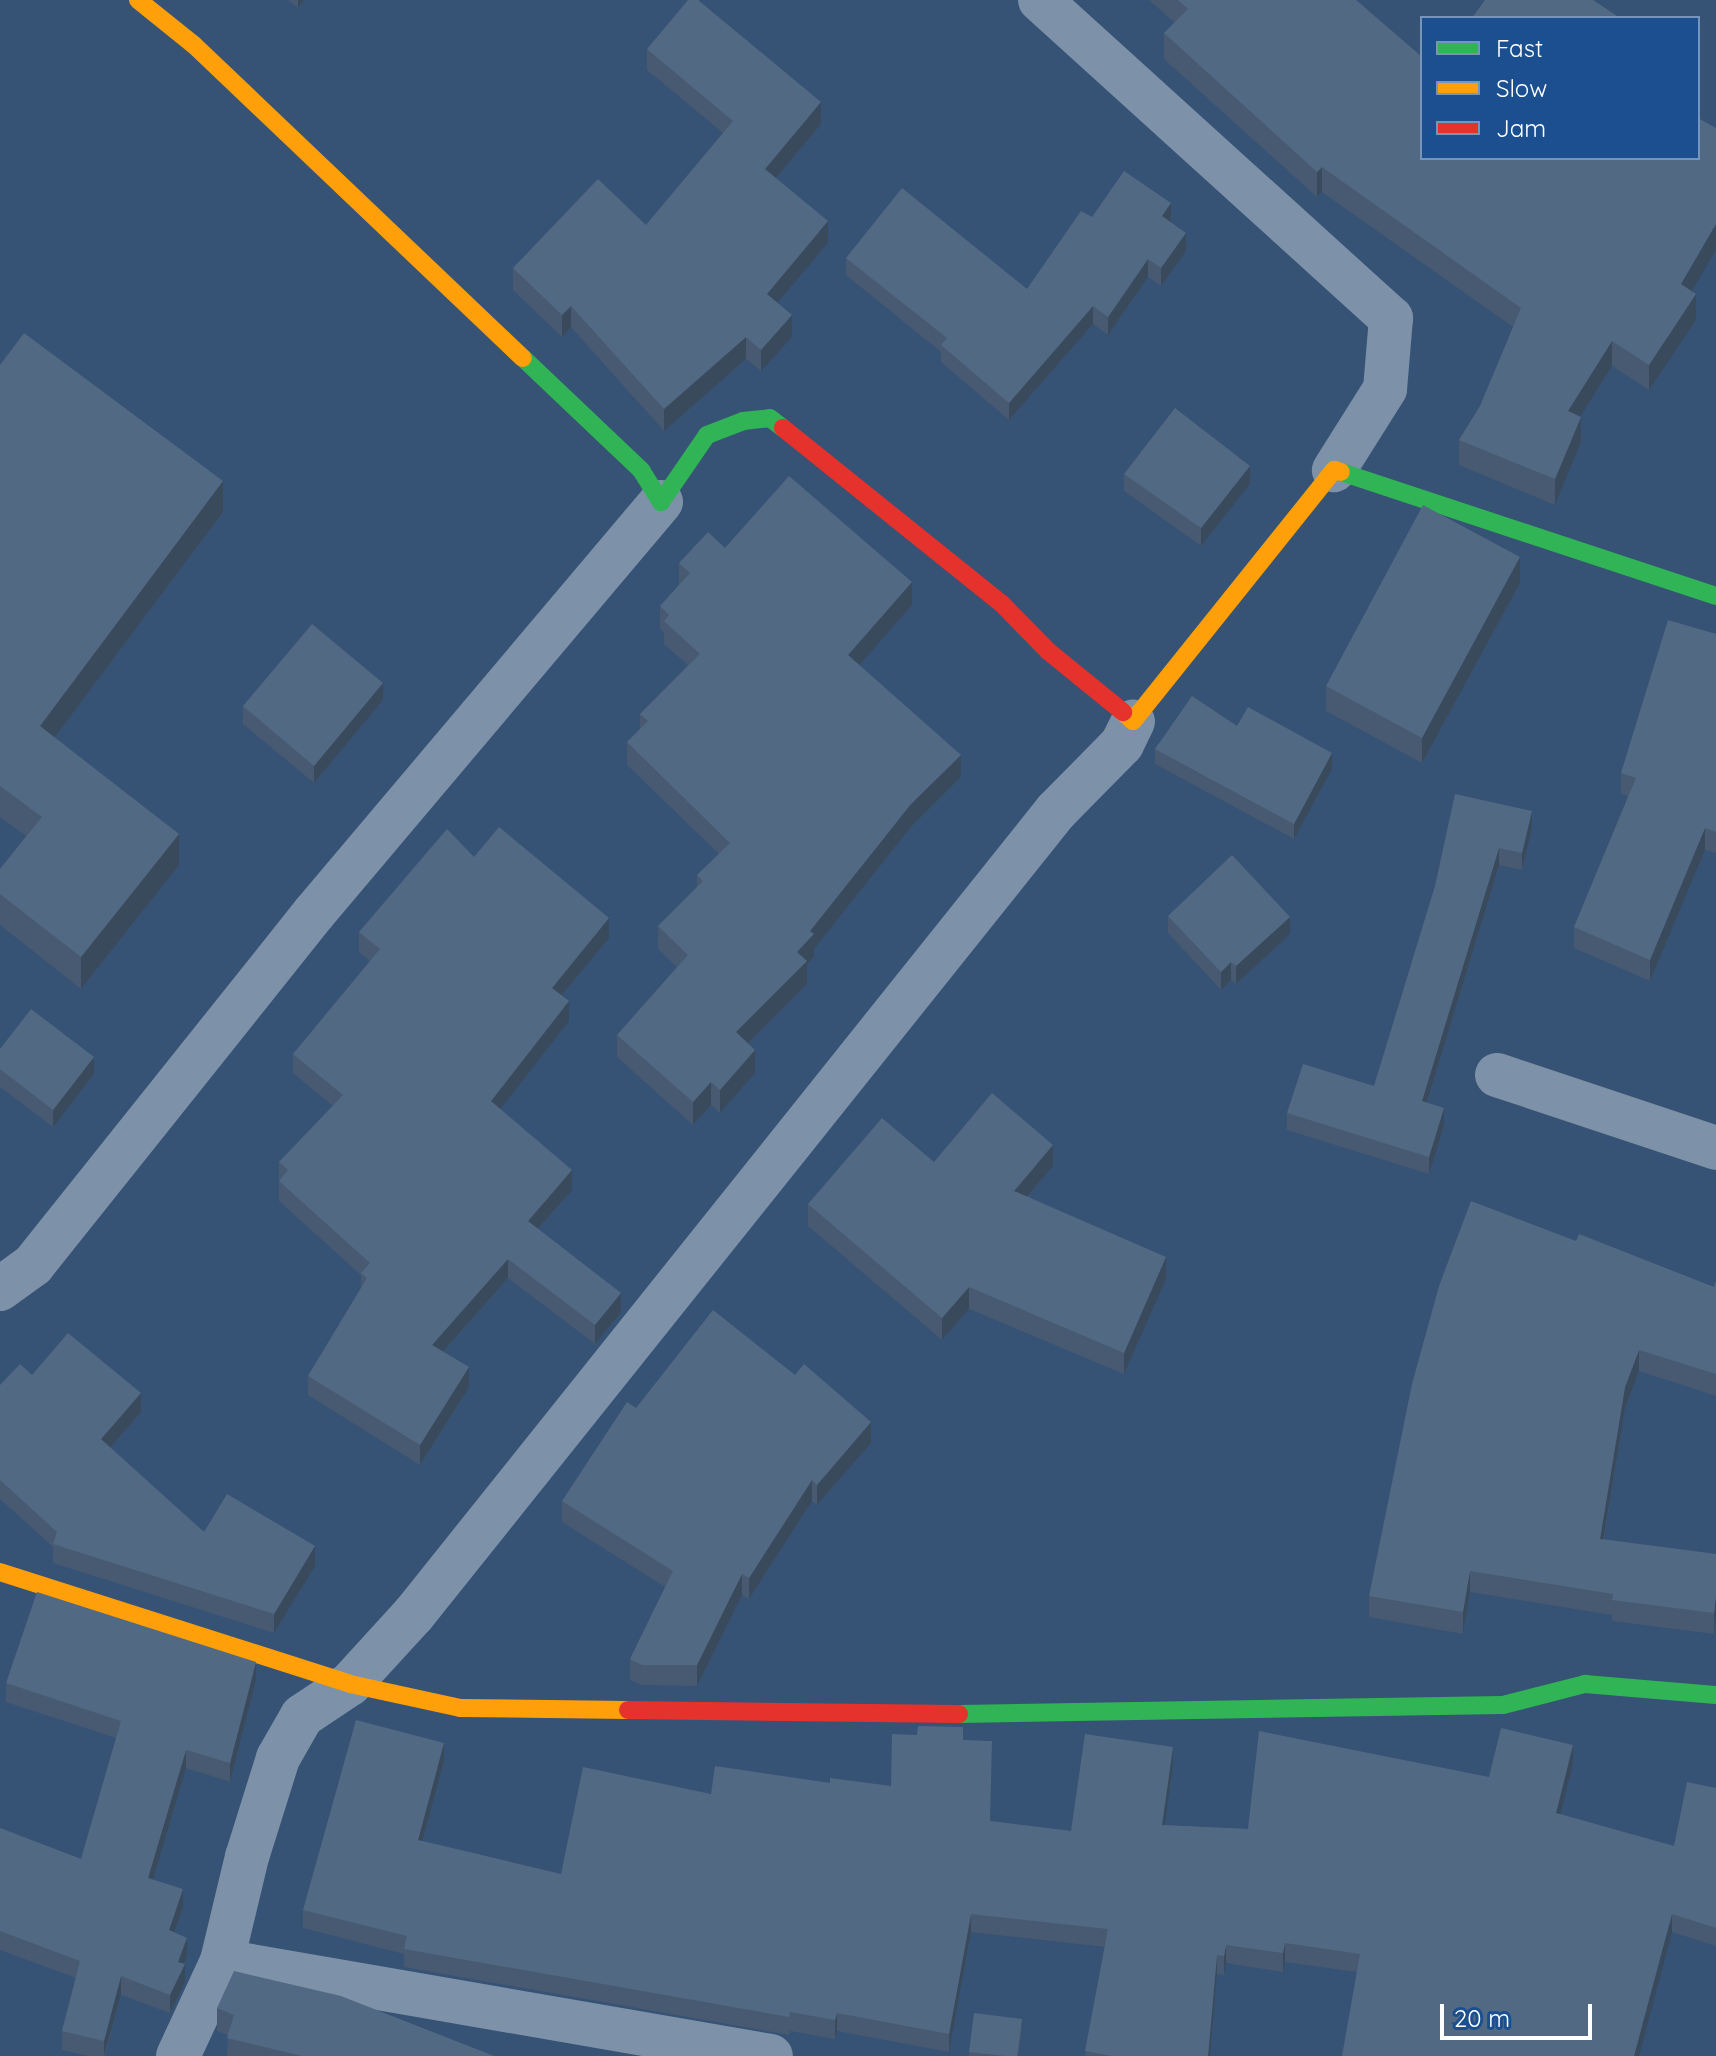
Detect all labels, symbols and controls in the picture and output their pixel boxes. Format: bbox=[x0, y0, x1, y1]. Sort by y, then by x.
legend bbox=[1420, 16, 1700, 160]
text: Fast bbox=[1496, 33, 1543, 63]
text: Slow bbox=[1496, 73, 1547, 103]
text: Jam bbox=[1496, 113, 1546, 143]
scale bar bbox=[1444, 1988, 1596, 2038]
text: 20 m bbox=[1454, 2003, 1510, 2033]

